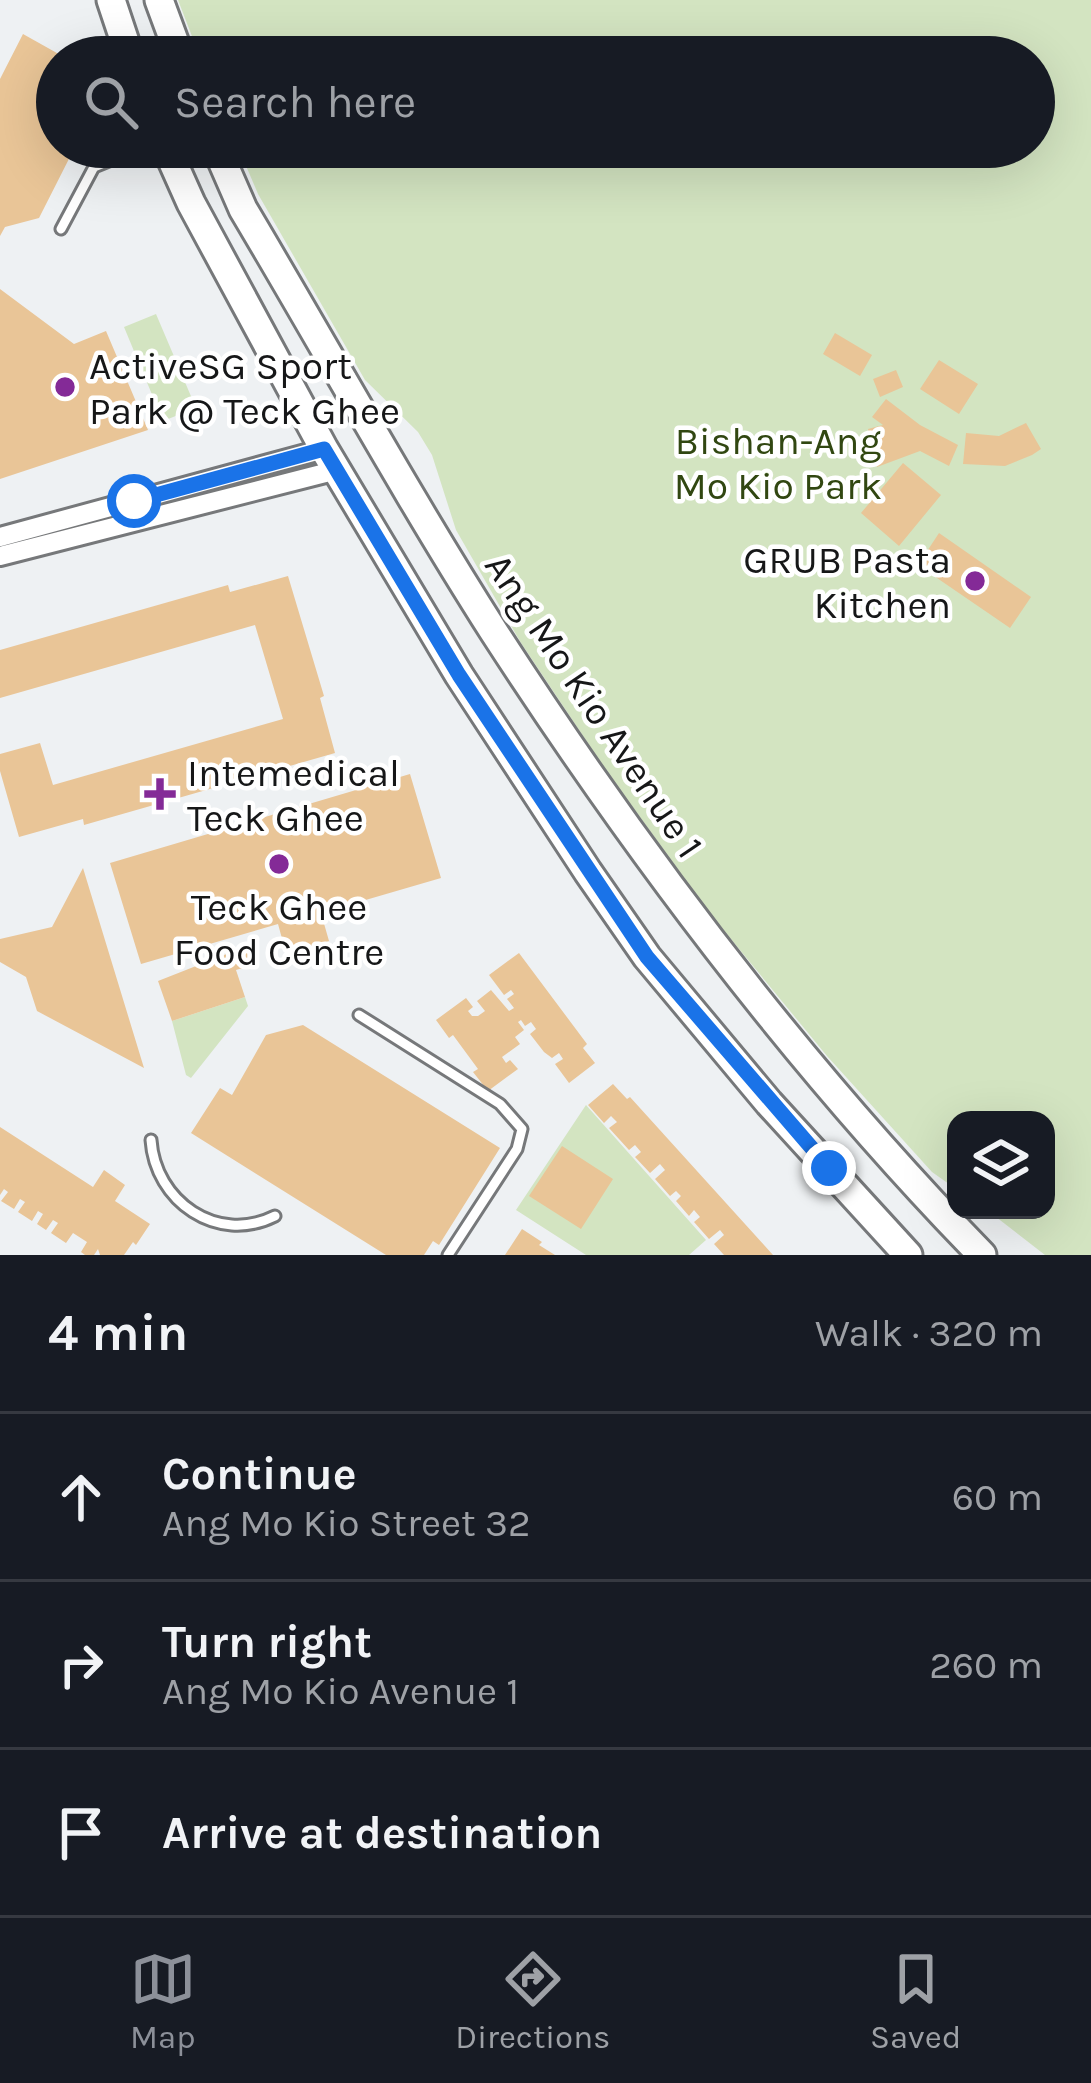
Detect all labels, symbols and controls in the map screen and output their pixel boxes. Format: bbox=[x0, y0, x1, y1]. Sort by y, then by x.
search box bbox=[36, 36, 1055, 168]
icon: search bbox=[78, 69, 144, 135]
text: Search here bbox=[174, 76, 416, 128]
place label: ActiveSG Sport Park @ Teck Ghee bbox=[89, 343, 400, 434]
marker: ActiveSG Sport Park @ Teck Ghee bbox=[52, 374, 78, 400]
park label: Bishan-Ang Mo Kio Park bbox=[674, 418, 882, 509]
route start bbox=[107, 474, 161, 528]
place label: GRUB Pasta Kitchen bbox=[743, 537, 951, 628]
street label: Ang Mo Kio Avenue 1 bbox=[475, 545, 713, 867]
marker: GRUB Pasta Kitchen bbox=[962, 568, 988, 594]
place label: Intemedical Teck Ghee bbox=[187, 750, 400, 841]
marker: Intemedical Teck Ghee bbox=[144, 778, 176, 810]
marker: Teck Ghee Food Centre bbox=[266, 851, 292, 877]
place label: Teck Ghee Food Centre bbox=[174, 884, 384, 975]
map controls bbox=[947, 1111, 1055, 1219]
button: layers bbox=[947, 1111, 1055, 1219]
route end bbox=[802, 1141, 856, 1195]
text: 4 min bbox=[48, 1303, 188, 1363]
text: Walk · 320 m bbox=[815, 1310, 1043, 1356]
text: Continue bbox=[162, 1448, 357, 1500]
icon: ahead bbox=[48, 1464, 114, 1530]
text: 60 m bbox=[952, 1474, 1043, 1520]
text: Ang Mo Kio Street 32 bbox=[162, 1500, 531, 1546]
text: Turn right bbox=[162, 1616, 372, 1668]
icon: right bbox=[48, 1632, 114, 1698]
text: 260 m bbox=[929, 1642, 1043, 1688]
text: Ang Mo Kio Avenue 1 bbox=[162, 1668, 519, 1714]
icon: arrive bbox=[48, 1800, 114, 1866]
text: Arrive at destination bbox=[162, 1807, 602, 1859]
tab: Map bbox=[130, 1946, 196, 2056]
tab: Directions bbox=[455, 1946, 610, 2056]
tab: Saved bbox=[870, 1946, 961, 2056]

